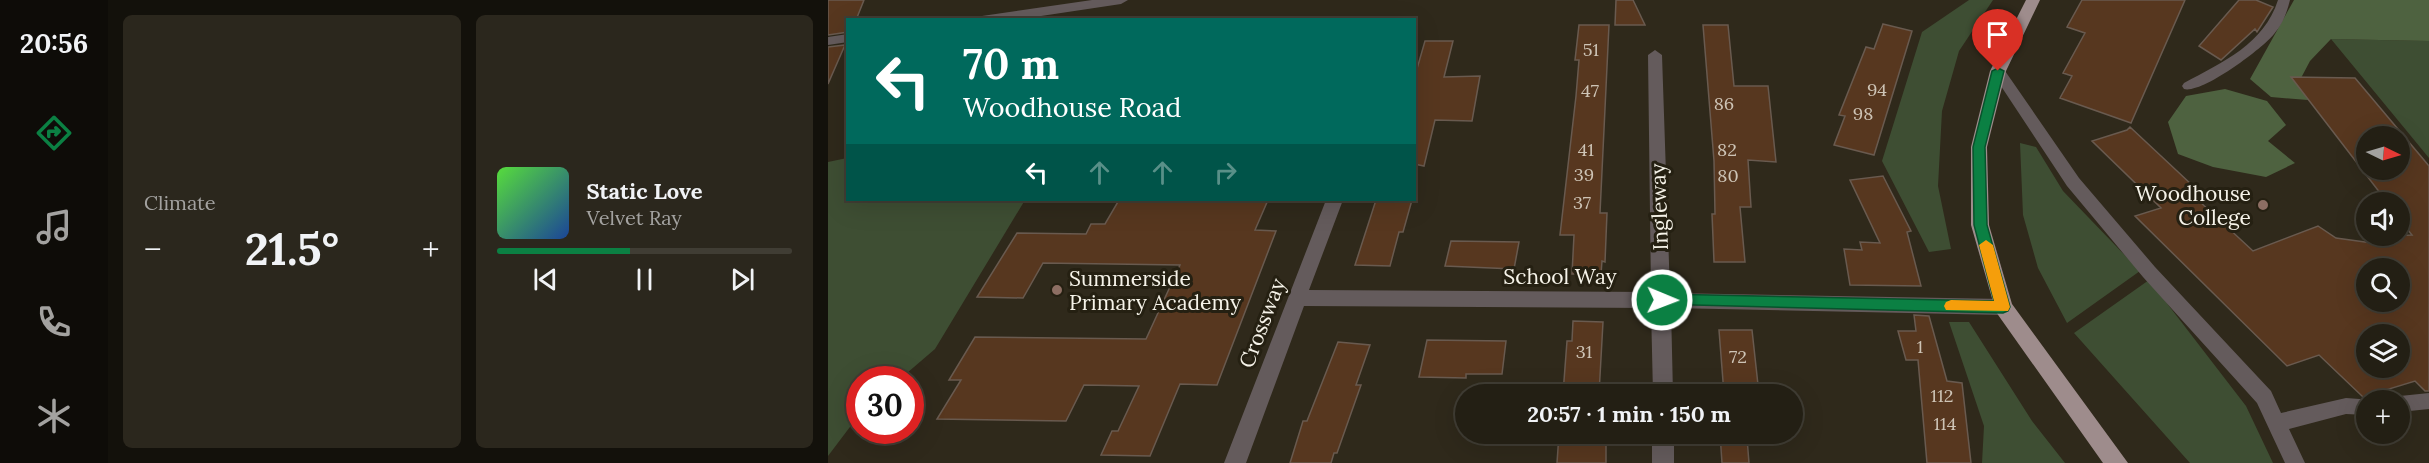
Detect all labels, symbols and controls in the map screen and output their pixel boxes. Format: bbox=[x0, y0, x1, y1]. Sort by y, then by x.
pin bbox=[1972, 9, 2023, 71]
icon: arrive bbox=[1981, 18, 2014, 51]
text: 20:56 bbox=[20, 26, 88, 60]
text: 70 m bbox=[963, 37, 1059, 91]
house number: 51 bbox=[1583, 38, 1599, 61]
icon: left bbox=[864, 42, 942, 120]
house number: 94 bbox=[1867, 78, 1887, 101]
house number: 47 bbox=[1581, 79, 1599, 102]
text: Woodhouse Road bbox=[963, 90, 1182, 124]
house number: 86 bbox=[1714, 92, 1734, 115]
house number: 98 bbox=[1853, 102, 1873, 125]
icon: directions bbox=[33, 112, 75, 154]
north arrow bbox=[2356, 126, 2410, 180]
map controls bbox=[2356, 126, 2410, 444]
house number: 41 bbox=[1578, 138, 1594, 161]
house number: 82 bbox=[1717, 138, 1737, 161]
icon: left bbox=[1020, 156, 1053, 189]
icon: ahead bbox=[1083, 156, 1116, 189]
icon: ahead bbox=[1146, 156, 1179, 189]
icon: right bbox=[1209, 156, 1242, 189]
house number: 39 bbox=[1574, 163, 1594, 186]
street label: Ingleway bbox=[1644, 163, 1674, 251]
house number: 80 bbox=[1717, 164, 1739, 187]
text: Static Love bbox=[587, 177, 703, 205]
place label: Woodhouse College bbox=[2135, 180, 2251, 231]
text: Climate bbox=[144, 190, 216, 215]
house number: 37 bbox=[1573, 191, 1591, 214]
button: sound bbox=[2356, 192, 2410, 246]
marker: Woodhouse College bbox=[2256, 198, 2270, 212]
text: Velvet Ray bbox=[587, 205, 682, 230]
icon: music bbox=[33, 206, 75, 248]
text: 21.5° bbox=[245, 220, 339, 277]
text: − bbox=[144, 228, 162, 270]
text: + bbox=[422, 228, 439, 270]
button: search bbox=[2356, 258, 2410, 312]
icon: previous bbox=[529, 263, 562, 296]
icon: pause bbox=[628, 263, 661, 296]
icon: next bbox=[726, 263, 759, 296]
street label: School Way bbox=[1503, 263, 1617, 290]
place label: Summerside Primary Academy bbox=[1069, 265, 1241, 316]
position arrow bbox=[1630, 268, 1694, 332]
street label: Crossway bbox=[1233, 274, 1291, 372]
marker: Summerside Primary Academy bbox=[1050, 283, 1064, 297]
icon: phone bbox=[33, 301, 75, 343]
button: layers bbox=[2356, 324, 2410, 378]
house number: 1 bbox=[1917, 335, 1923, 358]
house number: 31 bbox=[1576, 340, 1592, 363]
house number: 72 bbox=[1729, 345, 1747, 368]
speed limit sign: 30 bbox=[846, 366, 924, 444]
house number: 112 bbox=[1931, 384, 1953, 407]
button: + bbox=[2356, 390, 2410, 444]
icon: climate bbox=[33, 395, 75, 437]
text: 20:57 · 1 min · 150 m bbox=[1527, 400, 1731, 428]
house number: 114 bbox=[1934, 412, 1957, 435]

